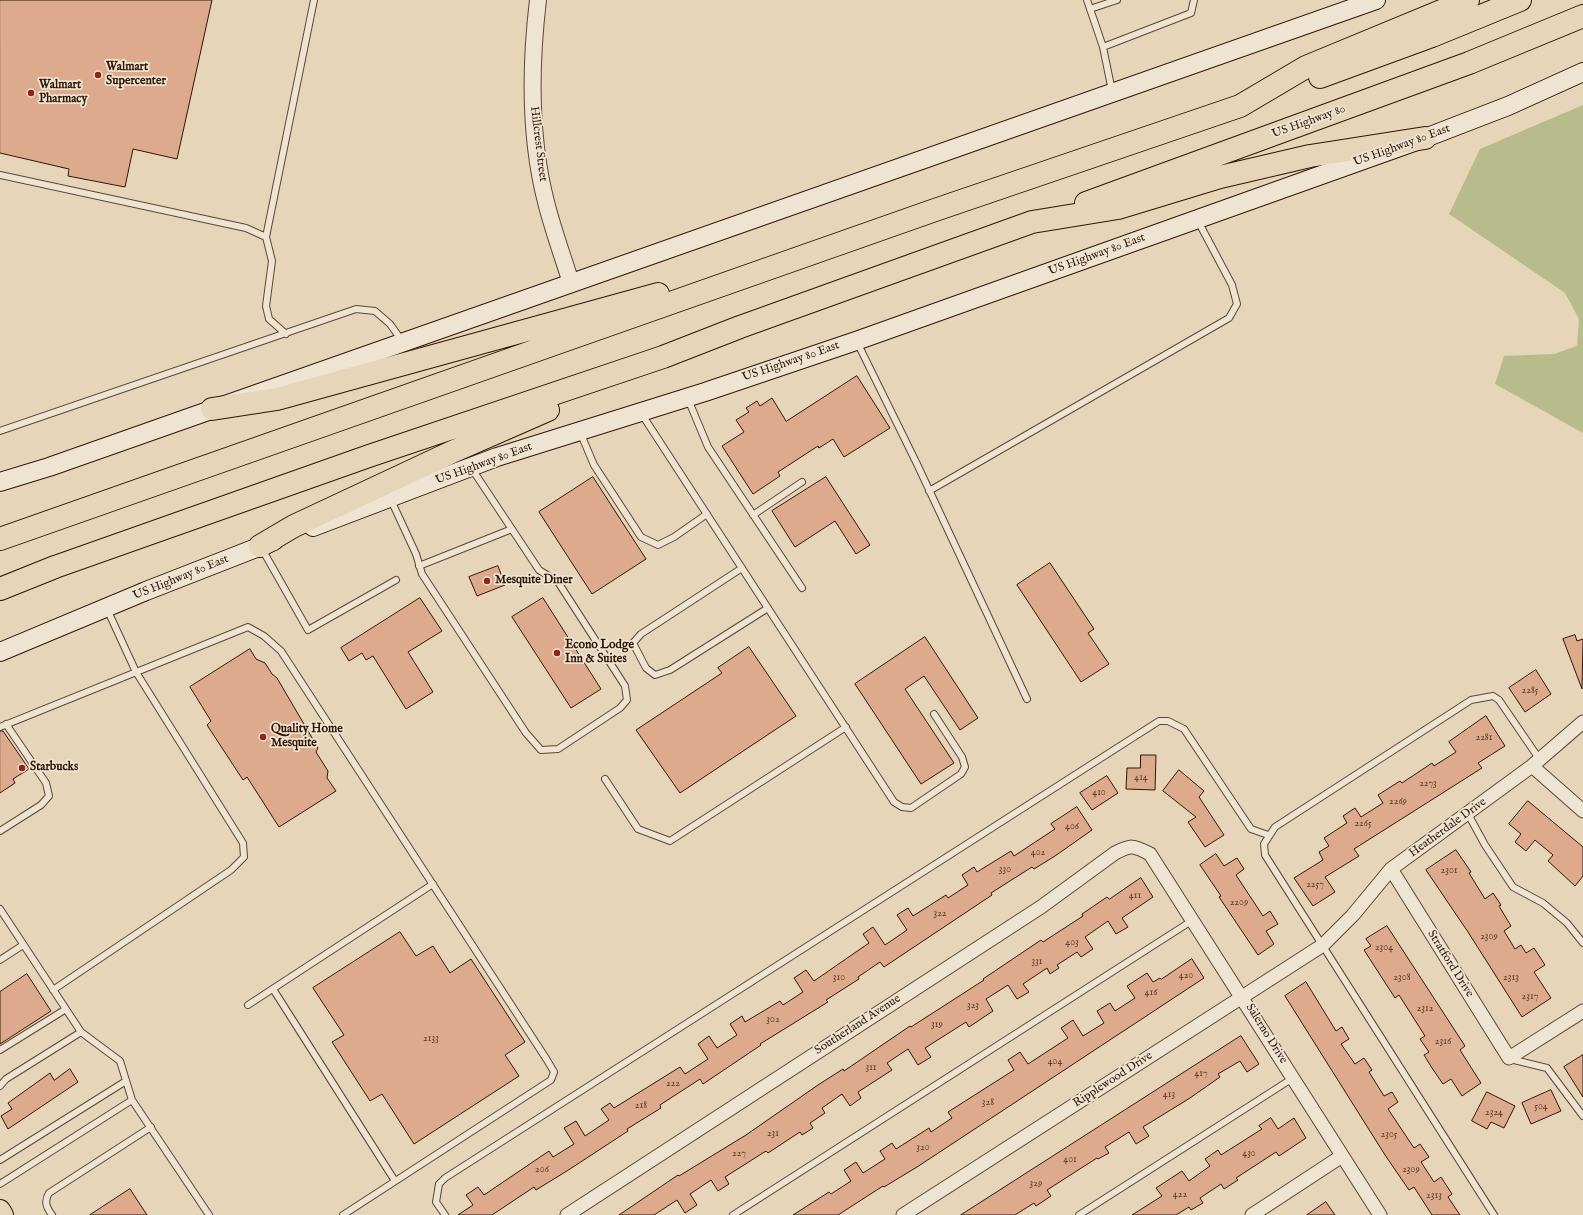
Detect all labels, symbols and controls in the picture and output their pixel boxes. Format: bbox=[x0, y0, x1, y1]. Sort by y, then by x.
place label: Walmart Supercenter bbox=[106, 61, 166, 89]
marker: Walmart Supercenter bbox=[93, 70, 103, 80]
place label: Walmart Pharmacy bbox=[39, 79, 87, 107]
marker: Walmart Pharmacy bbox=[26, 88, 36, 98]
street label: US Highway 80 bbox=[1270, 102, 1348, 142]
street label: Hillcrest Street bbox=[526, 105, 550, 183]
street label: US Highway 80 East bbox=[1352, 122, 1452, 170]
street label: US Highway 80 East bbox=[1047, 231, 1147, 279]
street label: US Highway 80 East bbox=[741, 339, 841, 385]
street label: US Highway 80 East bbox=[434, 440, 534, 488]
street label: US Highway 80 East bbox=[131, 552, 231, 604]
place label: Mesquite Diner bbox=[495, 574, 573, 588]
marker: Mesquite Diner bbox=[482, 576, 492, 586]
place label: Econo Lodge Inn & Suites bbox=[565, 639, 634, 667]
marker: Econo Lodge Inn & Suites bbox=[552, 648, 562, 658]
house number: 2285 bbox=[1522, 685, 1538, 697]
place label: Quality Home Mesquite bbox=[271, 723, 343, 751]
marker: Quality Home Mesquite bbox=[258, 732, 268, 742]
house number: 2281 bbox=[1475, 732, 1493, 744]
place label: Starbucks bbox=[30, 761, 78, 775]
marker: Starbucks bbox=[17, 763, 27, 773]
house number: 414 bbox=[1134, 772, 1148, 784]
house number: 2273 bbox=[1419, 778, 1437, 790]
house number: 410 bbox=[1092, 787, 1106, 799]
street label: Heatherdale Drive bbox=[1407, 795, 1489, 861]
house number: 2269 bbox=[1389, 796, 1407, 808]
house number: 2265 bbox=[1354, 818, 1372, 830]
house number: 406 bbox=[1065, 821, 1079, 833]
house number: 402 bbox=[1031, 847, 1045, 859]
house number: 330 bbox=[999, 864, 1011, 876]
house number: 2301 bbox=[1440, 865, 1458, 877]
house number: 2257 bbox=[1306, 879, 1324, 891]
house number: 411 bbox=[1129, 890, 1141, 902]
house number: 2209 bbox=[1230, 897, 1248, 909]
house number: 322 bbox=[933, 908, 947, 920]
street label: Stratford Drive bbox=[1424, 928, 1476, 1000]
house number: 2309 bbox=[1480, 931, 1498, 943]
house number: 403 bbox=[1065, 937, 1079, 949]
house number: 2304 bbox=[1375, 942, 1393, 954]
house number: 331 bbox=[1031, 956, 1043, 968]
house number: 420 bbox=[1179, 970, 1193, 982]
house number: 310 bbox=[833, 972, 845, 984]
house number: 2308 bbox=[1393, 972, 1411, 984]
house number: 2313 bbox=[1503, 972, 1519, 984]
house number: 416 bbox=[1145, 987, 1157, 999]
house number: 2317 bbox=[1522, 991, 1538, 1003]
street label: Southerland Avenue bbox=[812, 992, 904, 1058]
house number: 323 bbox=[967, 1000, 979, 1012]
street label: Salerno Drive bbox=[1242, 1001, 1290, 1067]
house number: 2312 bbox=[1417, 1003, 1433, 1015]
house number: 302 bbox=[766, 1014, 780, 1026]
house number: 319 bbox=[931, 1019, 943, 1031]
house number: 2133 bbox=[423, 1033, 439, 1045]
house number: 2316 bbox=[1435, 1036, 1451, 1048]
street label: Ripplewood Drive bbox=[1071, 1049, 1155, 1111]
house number: 404 bbox=[1048, 1056, 1062, 1068]
house number: 311 bbox=[865, 1062, 877, 1074]
house number: 417 bbox=[1194, 1068, 1208, 1080]
house number: 222 bbox=[666, 1078, 680, 1090]
house number: 413 bbox=[1163, 1089, 1175, 1101]
house number: 328 bbox=[982, 1097, 994, 1109]
house number: 218 bbox=[635, 1100, 647, 1112]
house number: 504 bbox=[1534, 1101, 1548, 1113]
house number: 2324 bbox=[1485, 1107, 1503, 1119]
house number: 231 bbox=[767, 1128, 779, 1140]
house number: 2305 bbox=[1381, 1129, 1397, 1141]
house number: 320 bbox=[916, 1142, 930, 1154]
house number: 227 bbox=[732, 1148, 746, 1160]
house number: 430 bbox=[1242, 1148, 1256, 1160]
house number: 401 bbox=[1063, 1154, 1077, 1166]
house number: 206 bbox=[535, 1164, 549, 1176]
house number: 2309 bbox=[1402, 1164, 1420, 1176]
house number: 329 bbox=[1030, 1178, 1042, 1190]
house number: 422 bbox=[1173, 1189, 1187, 1201]
house number: 2313 bbox=[1426, 1190, 1442, 1202]

